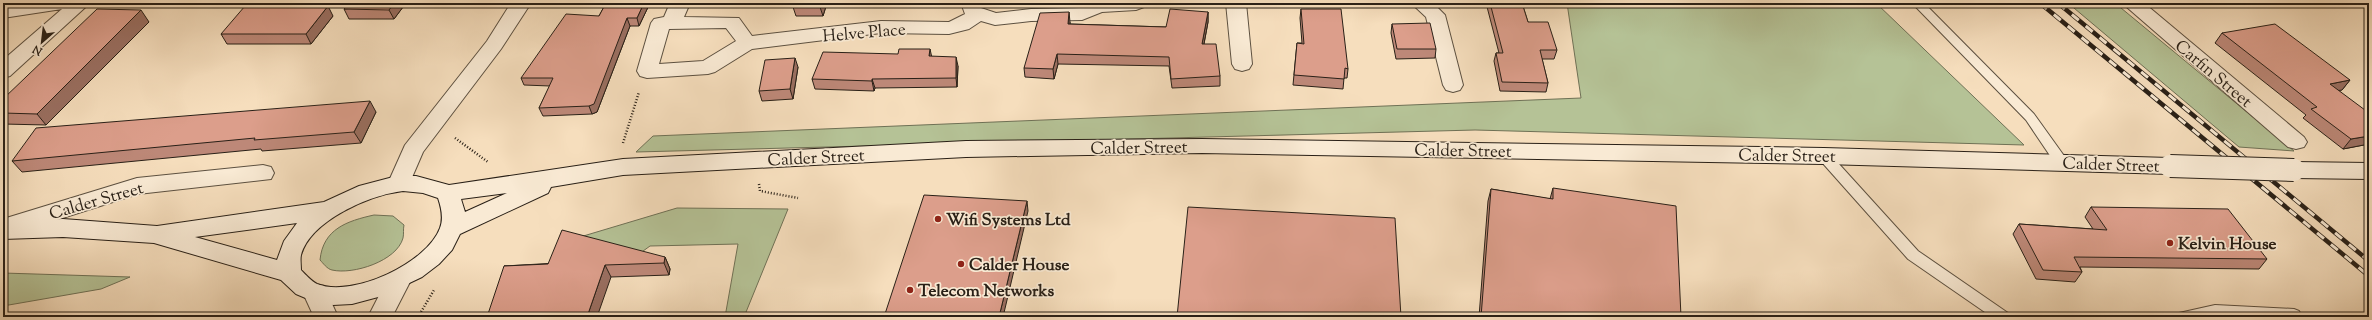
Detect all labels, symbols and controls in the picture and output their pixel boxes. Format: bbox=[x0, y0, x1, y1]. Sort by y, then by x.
street label: Helve Place bbox=[822, 18, 907, 50]
north arrow bbox=[22, 22, 62, 62]
street label: Carfin Street bbox=[2169, 35, 2257, 114]
text: N bbox=[30, 41, 46, 60]
street label: Calder Street bbox=[1090, 136, 1188, 162]
street label: Calder Street bbox=[1414, 139, 1512, 165]
street label: Calder Street bbox=[767, 144, 865, 174]
street label: Calder Street bbox=[1738, 144, 1836, 170]
street label: Calder Street bbox=[2062, 152, 2160, 180]
street label: Calder Street bbox=[47, 177, 147, 227]
place label: Wifi Systems Ltd bbox=[946, 209, 1071, 233]
marker: Wifi Systems Ltd bbox=[933, 214, 943, 224]
place label: Kelvin House bbox=[2178, 233, 2277, 257]
marker: Kelvin House bbox=[2165, 238, 2175, 248]
place label: Calder House bbox=[969, 254, 1069, 278]
marker: Calder House bbox=[956, 259, 966, 269]
place label: Telecom Networks bbox=[918, 280, 1055, 304]
marker: Telecom Networks bbox=[905, 285, 915, 295]

